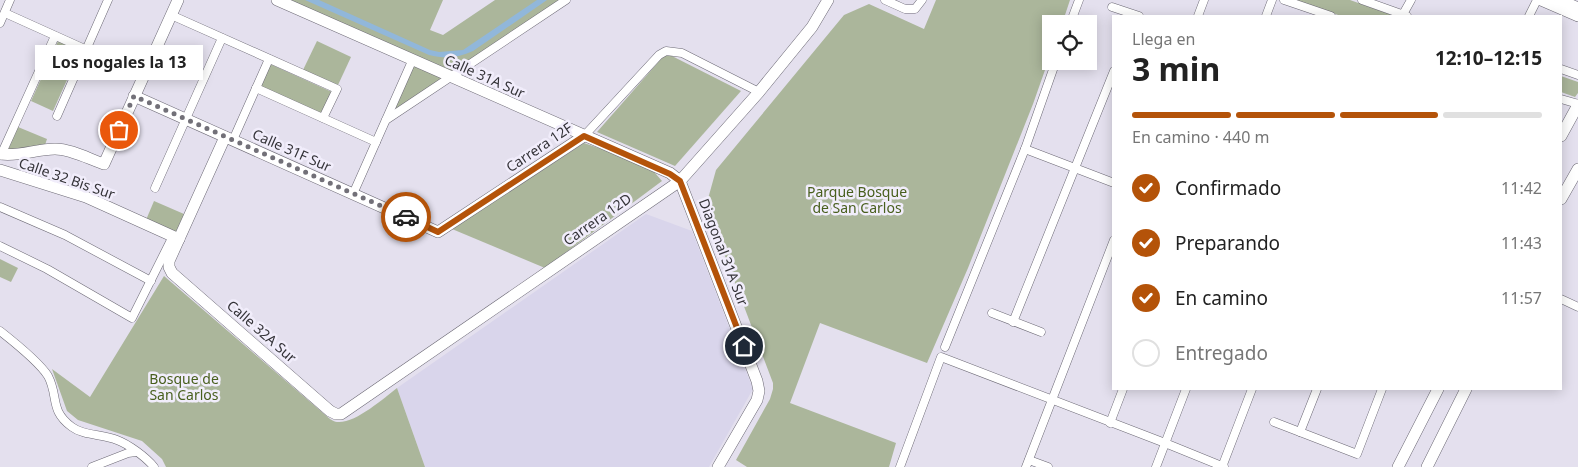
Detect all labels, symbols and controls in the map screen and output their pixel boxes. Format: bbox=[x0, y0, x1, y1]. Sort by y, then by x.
map controls bbox=[1042, 15, 1097, 70]
button: locate bbox=[1042, 15, 1097, 70]
text: Llega en bbox=[1132, 28, 1195, 50]
callout: Los nogales la 13 bbox=[35, 45, 203, 80]
text: 12:10–12:15 bbox=[1435, 45, 1542, 71]
text: 3 min bbox=[1132, 47, 1220, 90]
street label: Calle 31A Sur bbox=[442, 50, 528, 102]
text: Los nogales la 13 bbox=[52, 51, 186, 73]
pin bbox=[98, 109, 140, 151]
icon: bag bbox=[105, 116, 133, 144]
street label: Carrera 12F bbox=[502, 118, 576, 176]
street label: Calle 31F Sur bbox=[250, 124, 335, 176]
text: En camino · 440 m bbox=[1132, 126, 1269, 148]
street label: Calle 32 Bis Sur bbox=[16, 153, 118, 203]
icon: check bbox=[1132, 174, 1160, 202]
text: Confirmado bbox=[1175, 175, 1281, 201]
text: 11:42 bbox=[1501, 177, 1542, 199]
park label: Parque Bosque de San Carlos bbox=[807, 182, 907, 217]
street label: Carrera 12D bbox=[559, 189, 635, 249]
courier bbox=[381, 192, 431, 242]
street label: Diagonal 31A Sur bbox=[695, 196, 753, 308]
icon: car bbox=[392, 203, 420, 231]
icon: check bbox=[1132, 229, 1160, 257]
text: Preparando bbox=[1175, 230, 1280, 256]
text: 11:43 bbox=[1501, 232, 1542, 254]
icon: check bbox=[1132, 284, 1160, 312]
text: En camino bbox=[1175, 285, 1268, 311]
text: 11:57 bbox=[1501, 287, 1542, 309]
street label: Calle 32A Sur bbox=[223, 296, 301, 367]
pin bbox=[723, 325, 765, 367]
icon: home bbox=[730, 332, 758, 360]
text: Entregado bbox=[1175, 340, 1268, 366]
park label: Bosque de San Carlos bbox=[149, 369, 219, 404]

